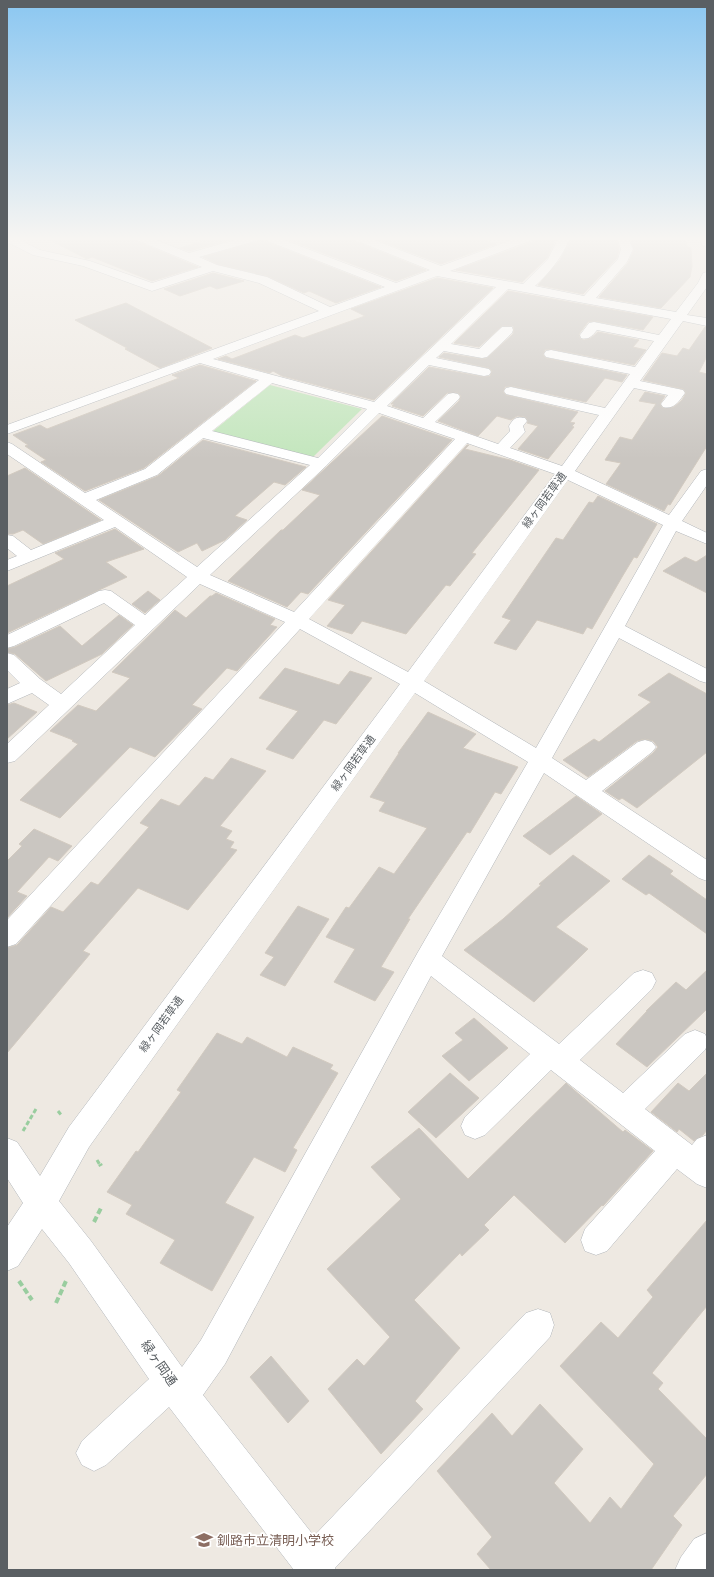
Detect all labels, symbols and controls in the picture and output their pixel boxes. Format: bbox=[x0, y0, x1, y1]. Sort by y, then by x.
street label: 緑ヶ岡若草通 bbox=[520, 470, 568, 530]
street label: 緑ヶ岡若草通 bbox=[329, 733, 377, 793]
street label: 緑ヶ岡若草通 bbox=[137, 994, 185, 1054]
street label: 緑ヶ岡通 bbox=[138, 1337, 180, 1389]
school or university icon: 釧路市立清明小学校 bbox=[194, 1530, 214, 1550]
place label: 釧路市立清明小学校 bbox=[217, 1533, 334, 1548]

